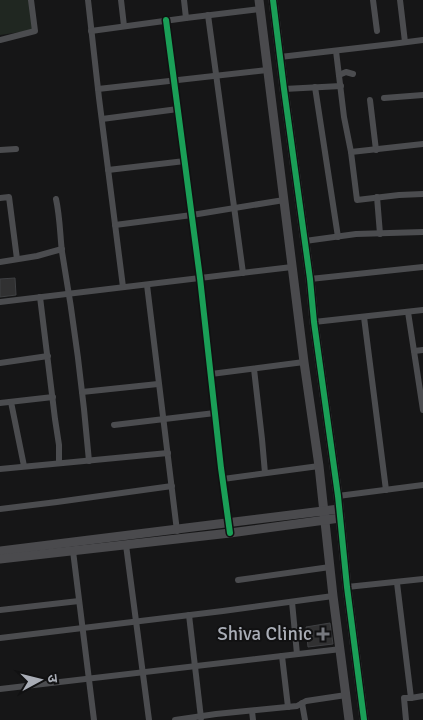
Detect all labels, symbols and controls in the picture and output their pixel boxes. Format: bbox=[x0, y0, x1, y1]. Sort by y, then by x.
place label: Shiva Clinic bbox=[217, 622, 312, 646]
marker: Shiva Clinic bbox=[316, 627, 330, 641]
north arrow bbox=[15, 655, 65, 705]
text: उ bbox=[43, 673, 61, 684]

